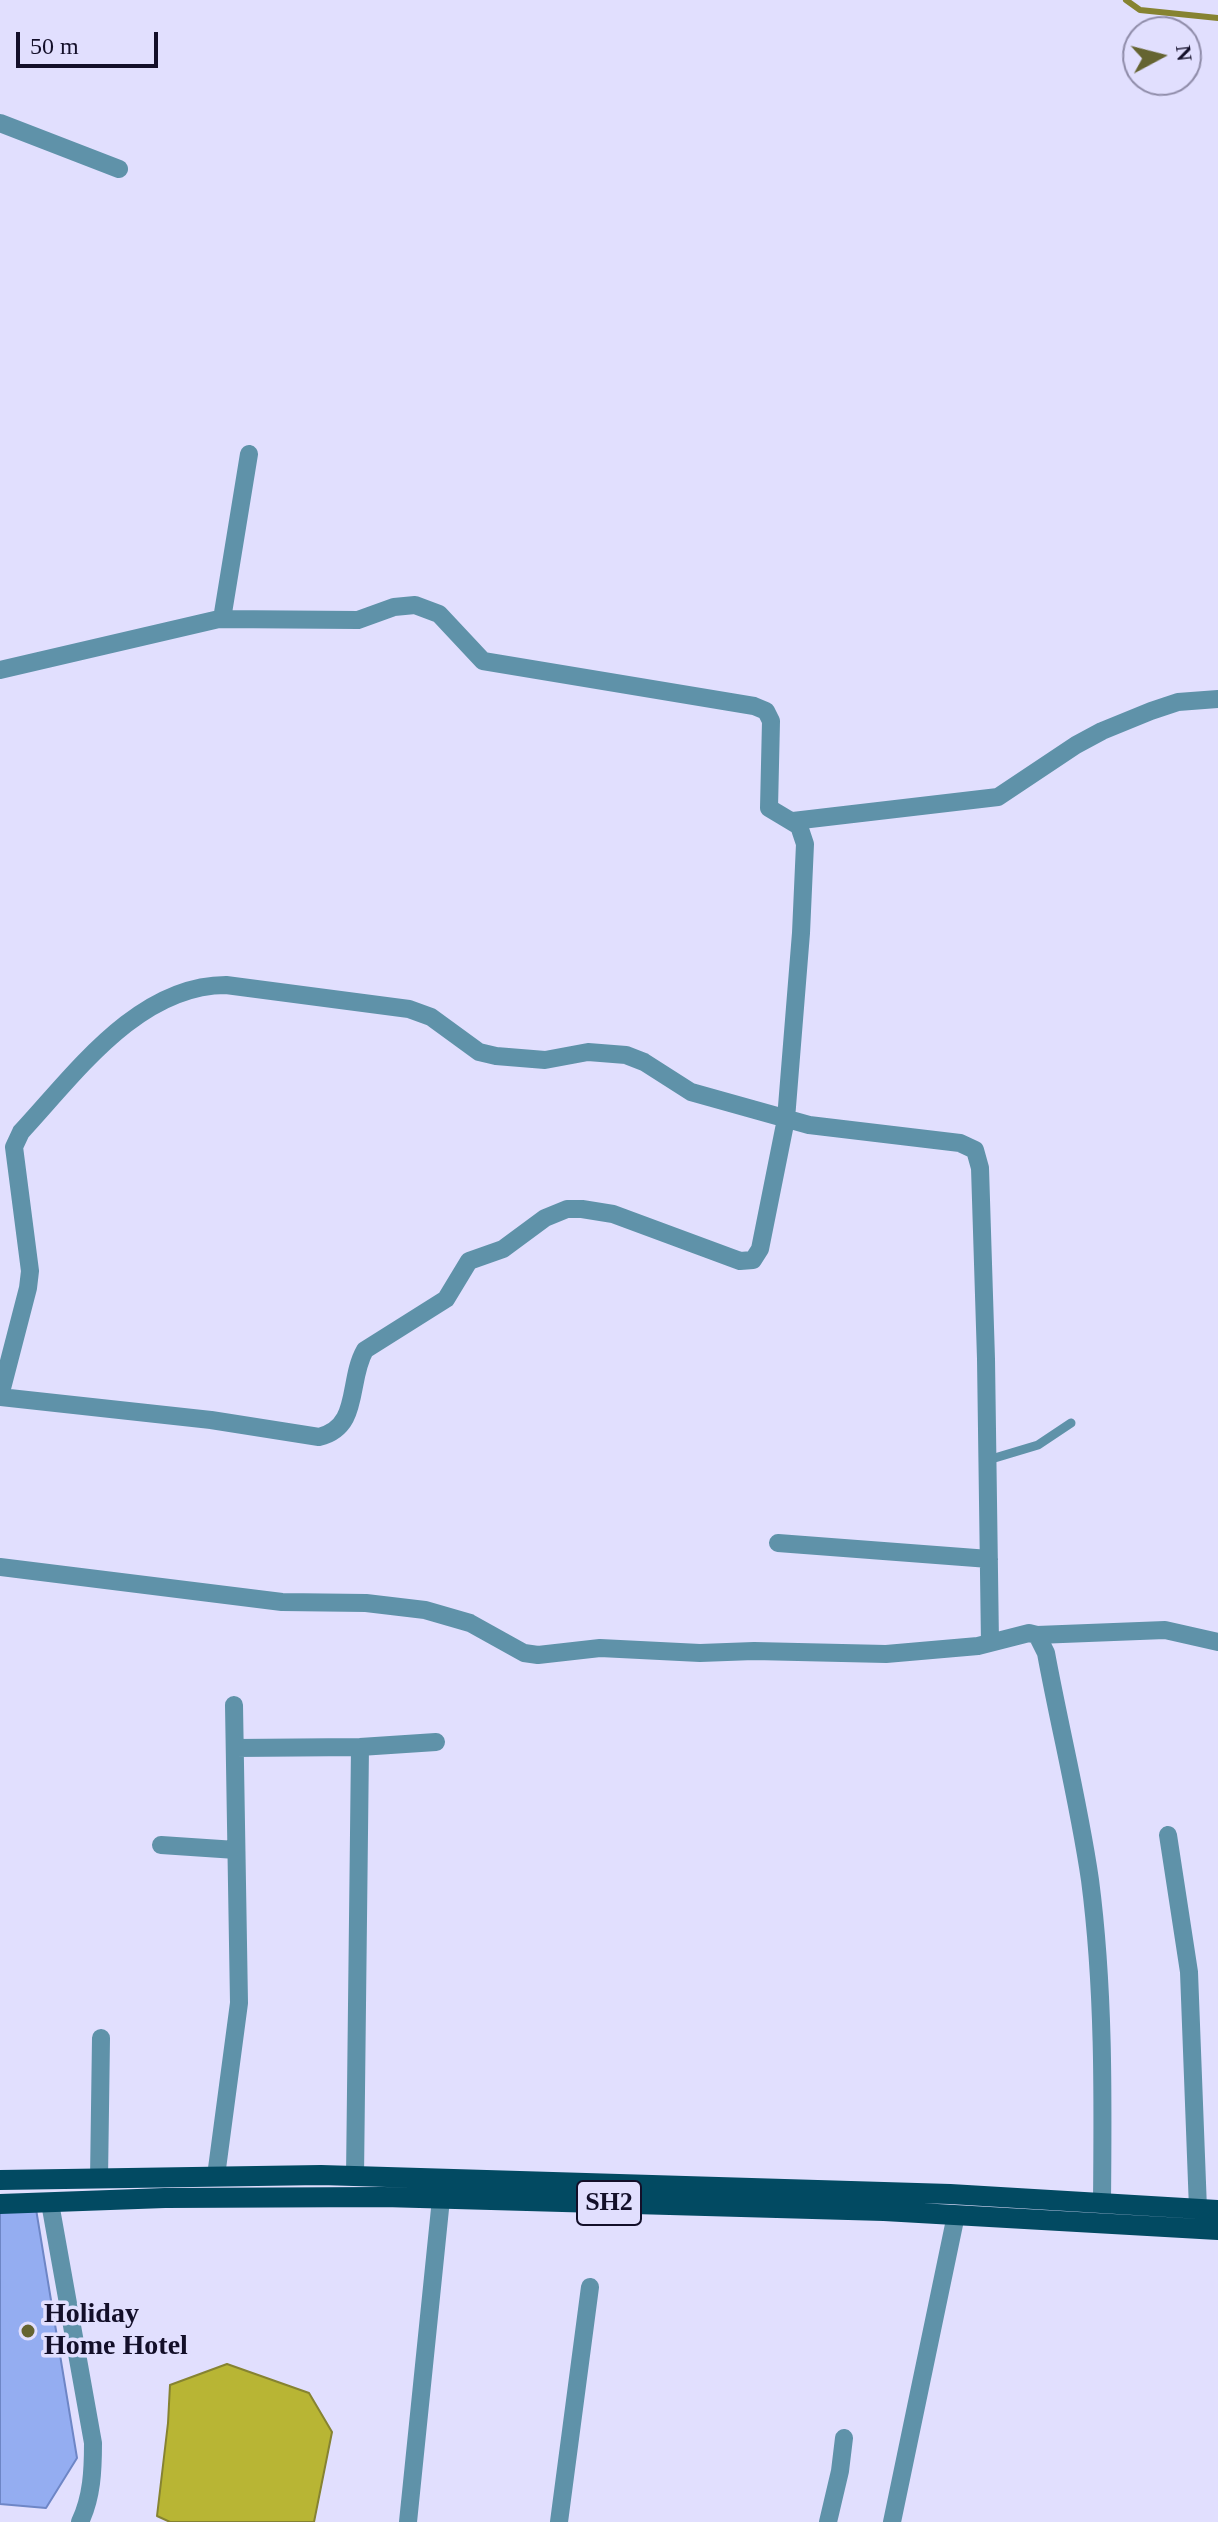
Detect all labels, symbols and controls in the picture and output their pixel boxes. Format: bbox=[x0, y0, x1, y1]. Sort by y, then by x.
scale bar bbox=[20, 16, 162, 66]
north arrow bbox=[1122, 16, 1202, 96]
text: 50 m bbox=[30, 33, 79, 59]
text: N bbox=[1171, 44, 1198, 63]
road number: SH2 bbox=[577, 2181, 641, 2225]
place label: Holiday Home Hotel bbox=[44, 2298, 188, 2364]
marker: Holiday Home Hotel bbox=[19, 2322, 37, 2340]

